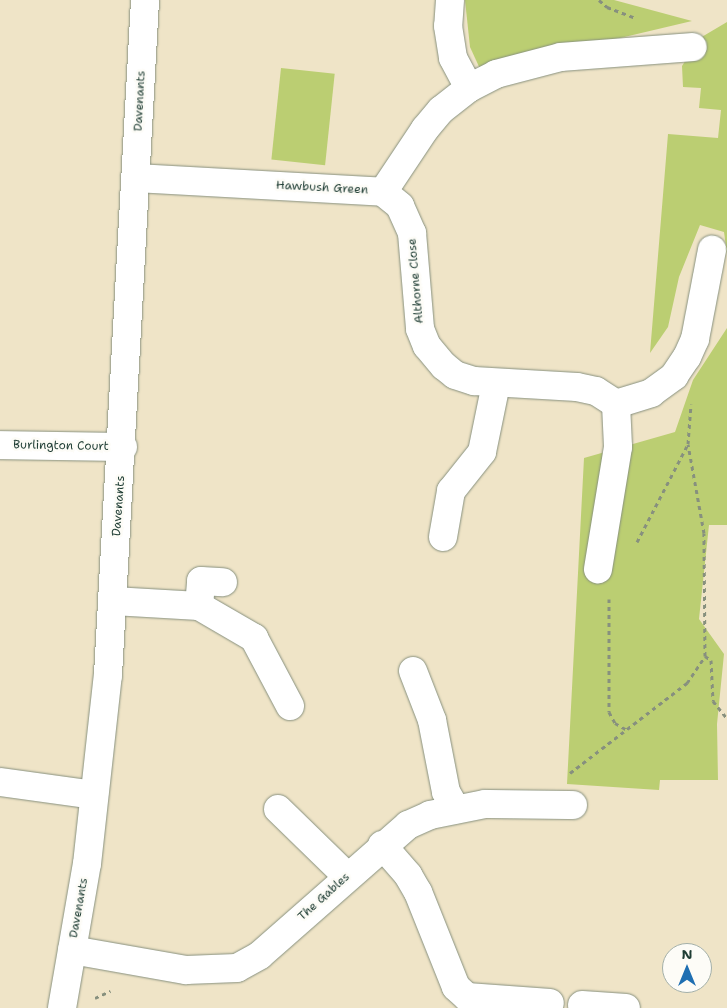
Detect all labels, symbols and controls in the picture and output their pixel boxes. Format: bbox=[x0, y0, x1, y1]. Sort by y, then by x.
street label: Davenants bbox=[131, 70, 149, 132]
street label: Hawbush Green bbox=[276, 178, 368, 198]
street label: Althorne Close bbox=[405, 238, 427, 324]
street label: Burlington Court bbox=[13, 438, 109, 454]
street label: Davenants bbox=[110, 475, 128, 537]
street label: The Gables bbox=[295, 870, 353, 924]
street label: Davenants bbox=[67, 877, 91, 939]
north arrow bbox=[662, 943, 712, 993]
text: N bbox=[681, 945, 693, 963]

